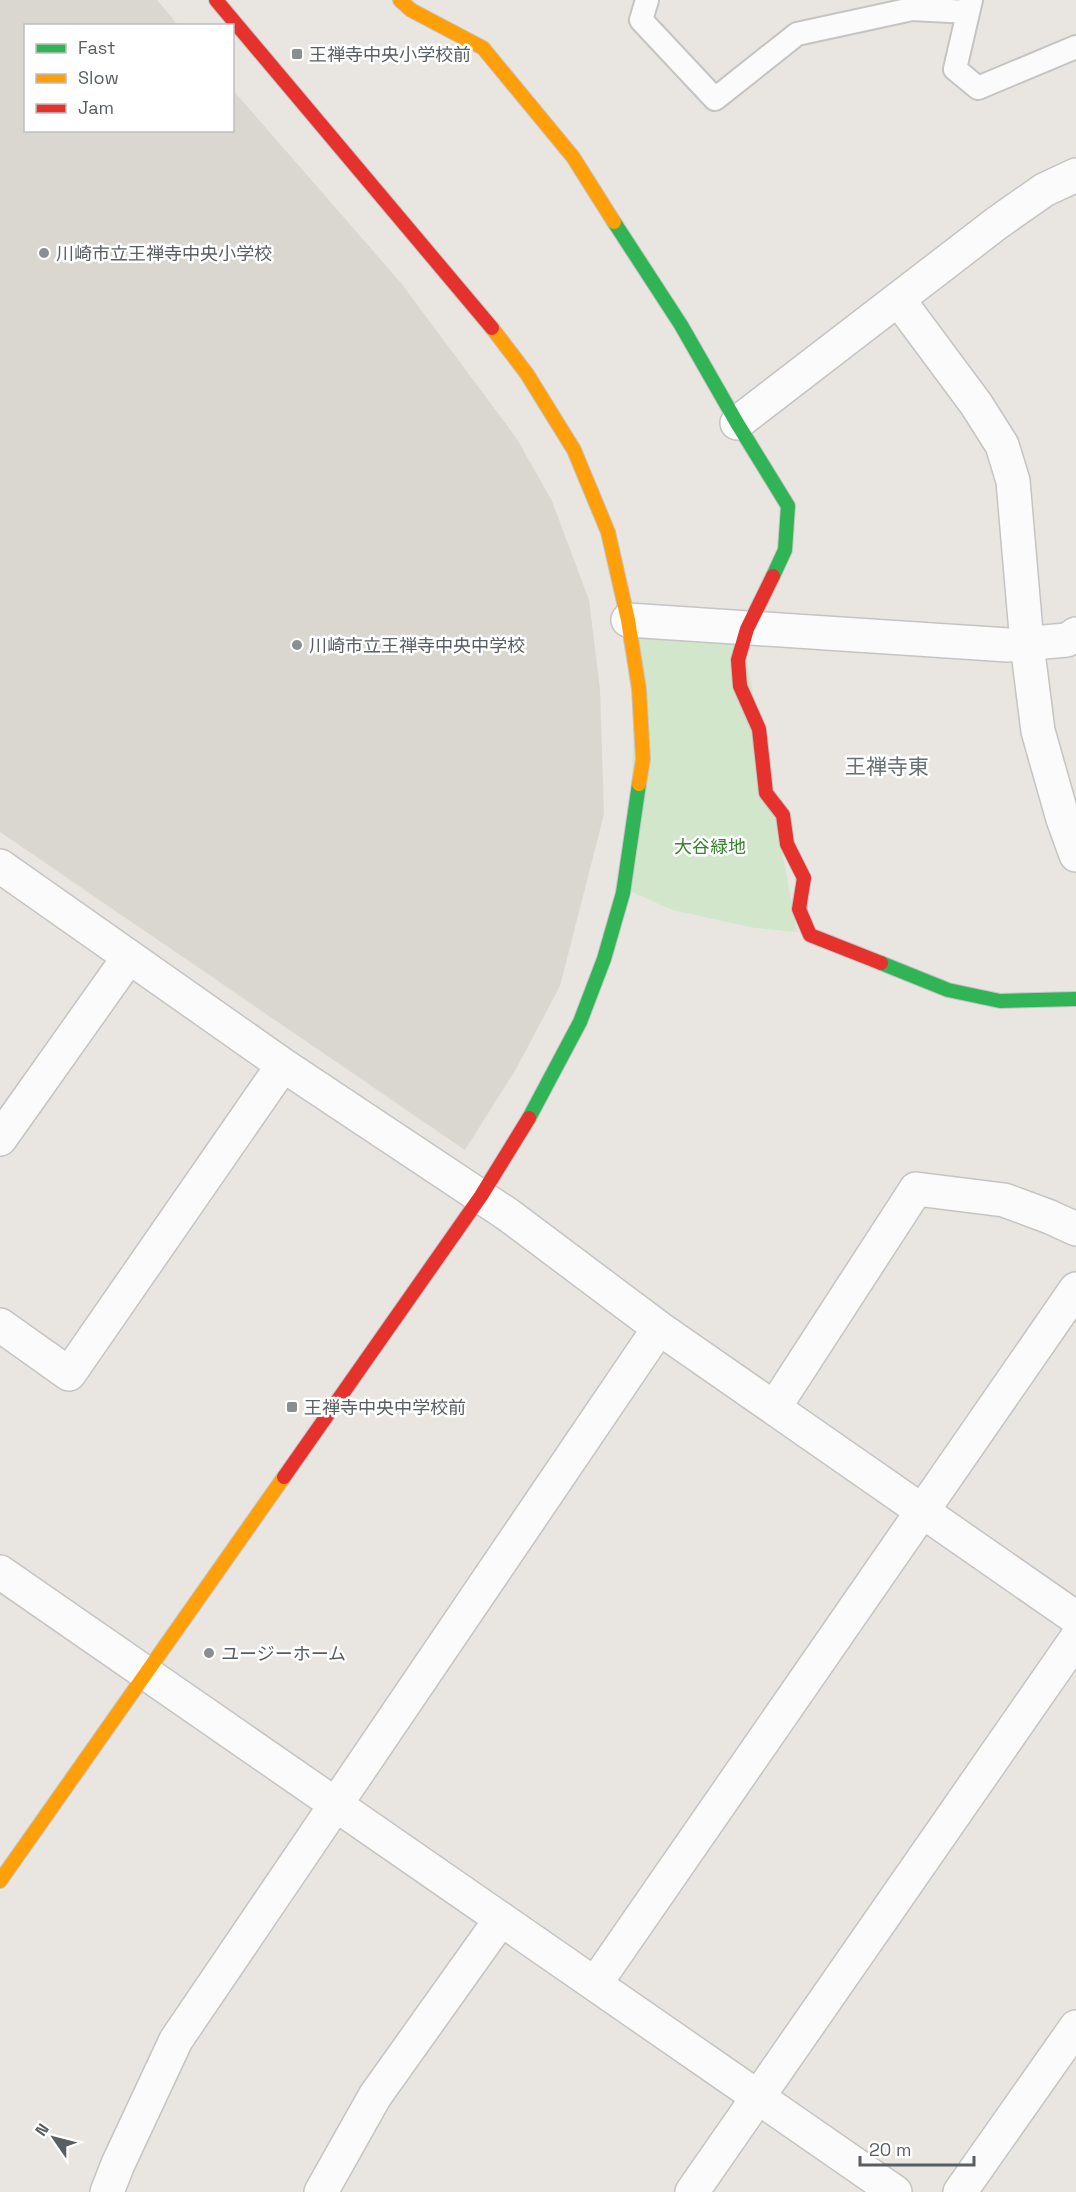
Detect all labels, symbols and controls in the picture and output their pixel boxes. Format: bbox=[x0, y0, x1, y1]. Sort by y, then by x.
legend bbox=[24, 24, 234, 132]
text: Fast bbox=[78, 36, 115, 59]
place label: 王禅寺中央小学校前 bbox=[309, 43, 471, 66]
marker: 王禅寺中央小学校前 bbox=[290, 47, 304, 61]
text: Slow bbox=[78, 66, 119, 89]
text: Jam bbox=[78, 96, 114, 119]
place label: 川崎市立王禅寺中央小学校 bbox=[56, 242, 272, 265]
marker: 川崎市立王禅寺中央小学校 bbox=[37, 246, 51, 260]
place label: 川崎市立王禅寺中央中学校 bbox=[309, 634, 525, 657]
marker: 川崎市立王禅寺中央中学校 bbox=[290, 638, 304, 652]
district label: 王禅寺東 bbox=[845, 753, 929, 780]
park label: 大谷緑地 bbox=[674, 835, 746, 858]
place label: 王禅寺中央中学校前 bbox=[304, 1396, 466, 1419]
marker: 王禅寺中央中学校前 bbox=[285, 1400, 299, 1414]
place label: ユージーホーム bbox=[221, 1642, 346, 1665]
marker: ユージーホーム bbox=[202, 1646, 216, 1660]
north arrow bbox=[24, 2108, 84, 2168]
text: N bbox=[30, 2119, 54, 2140]
scale bar bbox=[860, 2129, 974, 2167]
text: 20 m bbox=[869, 2138, 912, 2161]

